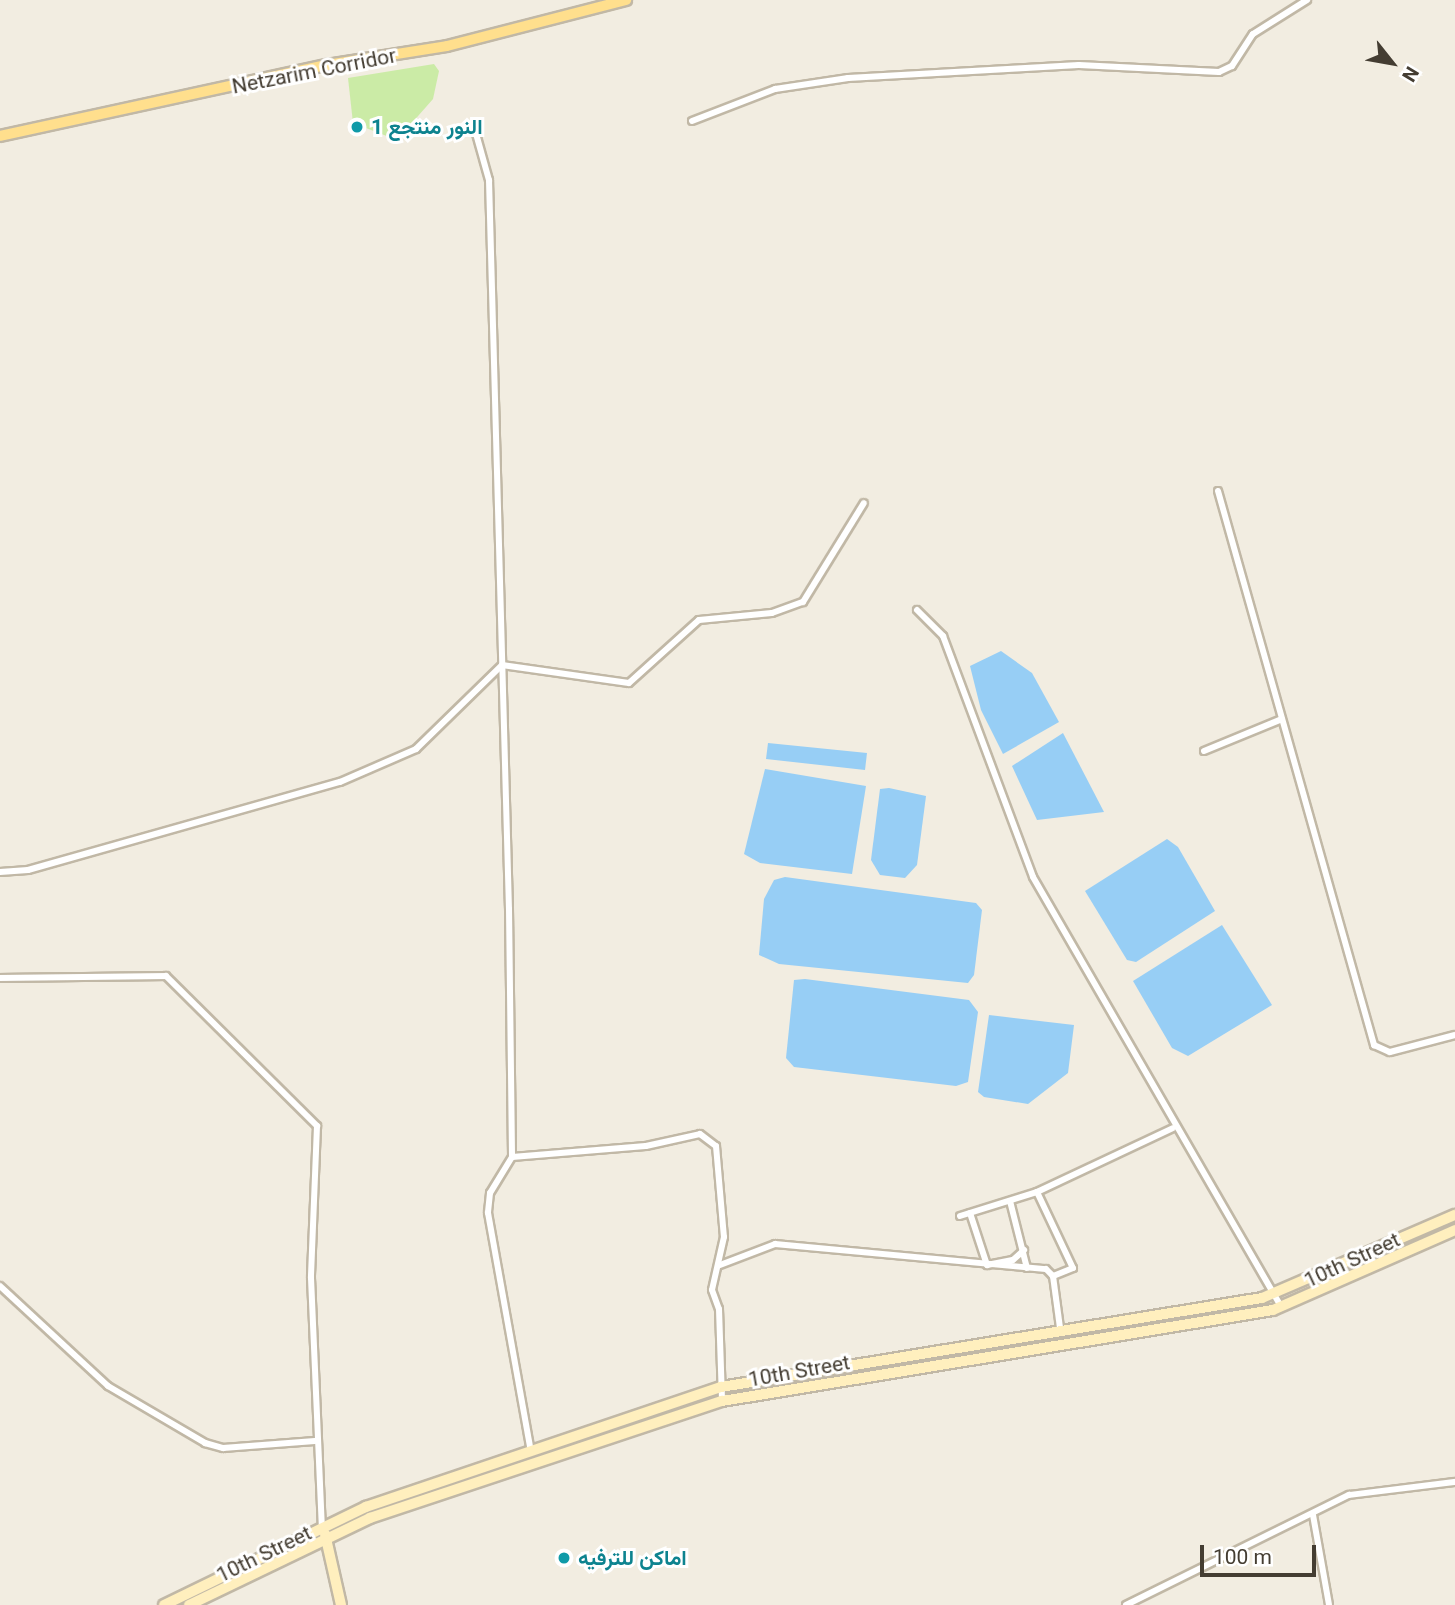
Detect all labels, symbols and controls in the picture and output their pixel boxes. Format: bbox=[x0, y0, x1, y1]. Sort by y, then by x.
north arrow bbox=[1357, 28, 1427, 98]
street label: Netzarim Corridor bbox=[230, 43, 398, 99]
text: N bbox=[1397, 62, 1424, 86]
place label: 1 النور منتجع bbox=[371, 114, 483, 140]
marker: 1 النور منتجع bbox=[349, 119, 365, 135]
street label: 10th Street bbox=[1300, 1227, 1404, 1293]
street label: 10th Street bbox=[746, 1350, 852, 1392]
street label: 10th Street bbox=[212, 1520, 316, 1588]
scale bar bbox=[1203, 1532, 1318, 1576]
place label: اماكن للترفيه bbox=[578, 1545, 687, 1571]
text: 100 m bbox=[1213, 1545, 1272, 1569]
marker: اماكن للترفيه bbox=[556, 1550, 572, 1566]

